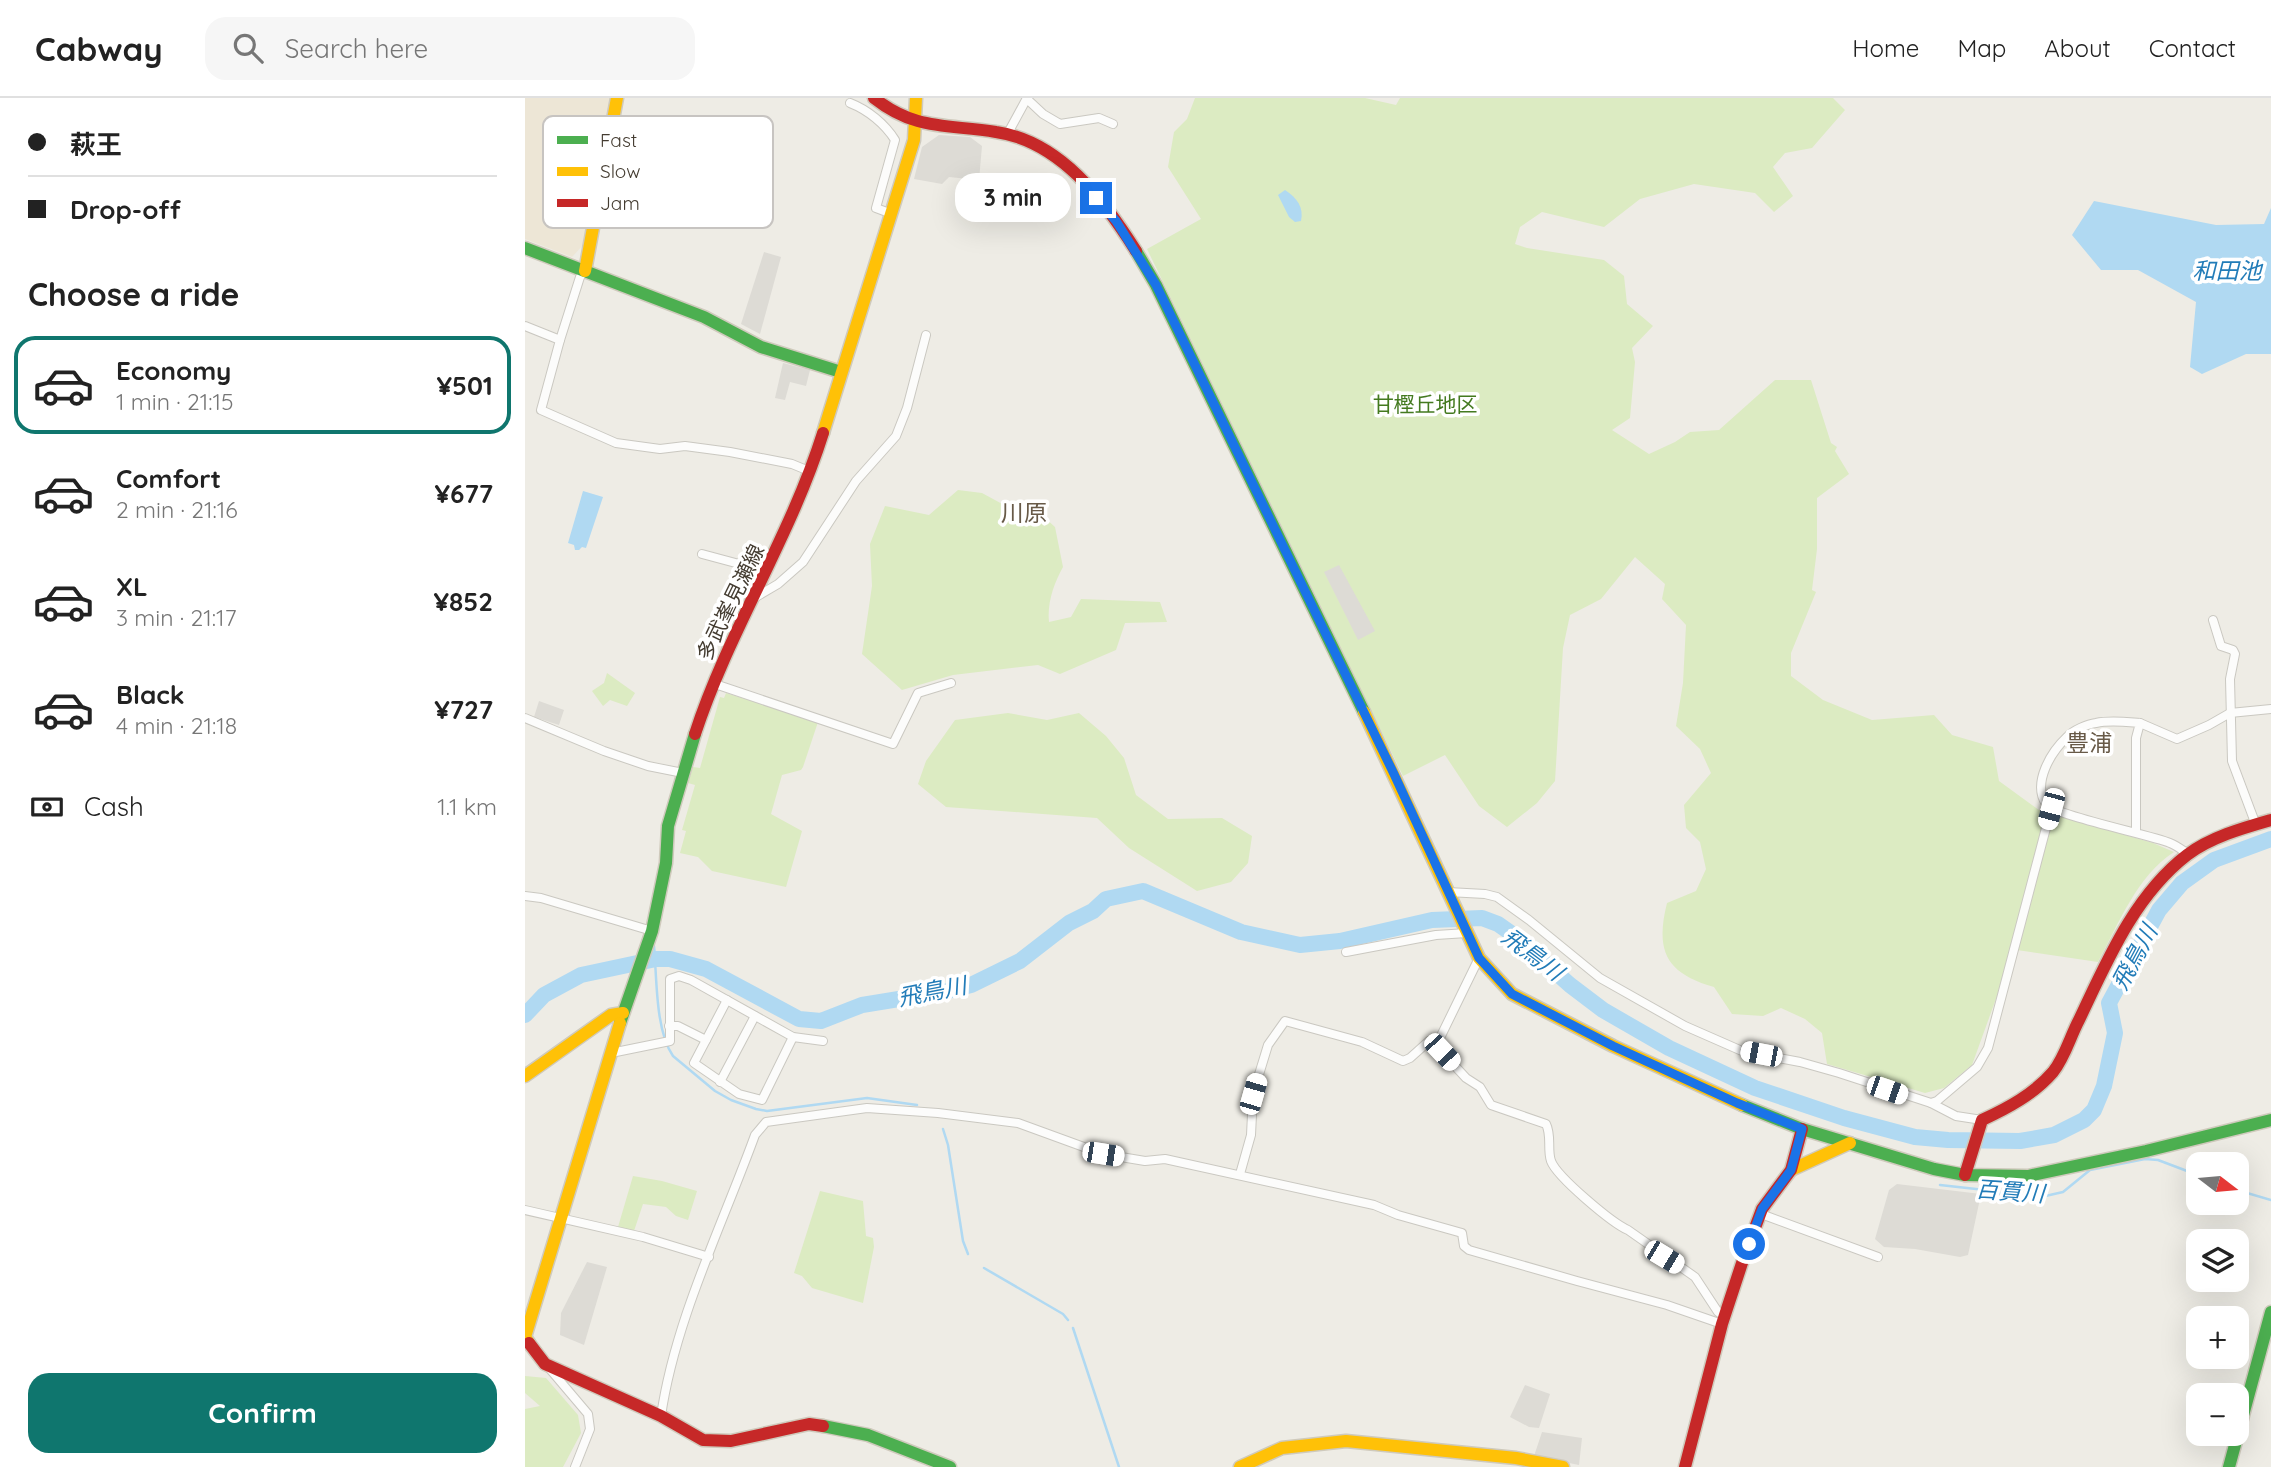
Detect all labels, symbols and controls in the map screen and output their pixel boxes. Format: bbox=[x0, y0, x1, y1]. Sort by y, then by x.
search box bbox=[205, 17, 695, 80]
text: Cabway bbox=[35, 28, 163, 69]
icon: search bbox=[229, 29, 267, 67]
text: Search here bbox=[285, 32, 428, 65]
text: Home bbox=[1852, 33, 1919, 63]
text: Map bbox=[1957, 33, 2006, 63]
text: About bbox=[2044, 33, 2111, 63]
text: Contact bbox=[2149, 33, 2236, 63]
legend bbox=[543, 116, 773, 228]
text: 萩王 bbox=[70, 128, 122, 161]
text: Fast bbox=[600, 128, 637, 152]
text: Slow bbox=[600, 159, 641, 183]
callout: 3 min bbox=[956, 174, 1071, 222]
route end bbox=[1080, 182, 1112, 214]
text: 3 min bbox=[983, 183, 1043, 212]
text: Jam bbox=[600, 191, 640, 215]
text: Drop-off bbox=[70, 193, 181, 226]
water label: 和田池 bbox=[2193, 256, 2264, 285]
text: Choose a ride bbox=[28, 274, 240, 314]
icon: car bbox=[32, 354, 95, 417]
text: Economy bbox=[116, 354, 231, 387]
text: ¥501 bbox=[436, 369, 493, 402]
text: 1 min · 21:15 bbox=[116, 387, 234, 416]
park label: 甘樫丘地区 bbox=[1373, 391, 1478, 417]
icon: car bbox=[32, 462, 95, 525]
text: Comfort bbox=[116, 462, 221, 495]
text: ¥677 bbox=[435, 477, 493, 510]
text: 2 min · 21:16 bbox=[116, 495, 238, 524]
district label: 川原 bbox=[1001, 498, 1047, 527]
street label: 多武峯見瀬線 bbox=[691, 540, 769, 664]
icon: car bbox=[32, 570, 95, 633]
text: XL bbox=[116, 570, 148, 603]
text: ¥852 bbox=[433, 585, 493, 618]
text: 3 min · 21:17 bbox=[116, 603, 236, 632]
icon: car bbox=[32, 678, 95, 741]
text: Black bbox=[116, 678, 185, 711]
text: ¥727 bbox=[434, 693, 493, 726]
text: 4 min · 21:18 bbox=[116, 711, 237, 740]
district label: 豊浦 bbox=[2066, 728, 2112, 757]
car bbox=[2036, 786, 2067, 832]
icon: cash bbox=[28, 788, 66, 826]
text: Cash bbox=[84, 790, 144, 823]
text: 1.1 km bbox=[437, 792, 497, 821]
water label: 飛鳥川 bbox=[2105, 917, 2164, 994]
water label: 飛鳥川 bbox=[1497, 922, 1572, 988]
water label: 飛鳥川 bbox=[895, 970, 972, 1012]
car bbox=[1420, 1029, 1465, 1075]
car bbox=[1739, 1040, 1784, 1068]
car bbox=[1238, 1071, 1269, 1117]
car bbox=[1864, 1073, 1911, 1107]
car bbox=[1081, 1140, 1126, 1168]
north arrow bbox=[2186, 1152, 2249, 1214]
map controls bbox=[2186, 1152, 2249, 1446]
water label: 百貫川 bbox=[1975, 1174, 2048, 1208]
route start bbox=[1733, 1228, 1765, 1260]
button: layers bbox=[2186, 1229, 2249, 1292]
car bbox=[1641, 1237, 1688, 1277]
button: + bbox=[2186, 1306, 2249, 1369]
button: Confirm bbox=[28, 1373, 497, 1453]
button: − bbox=[2186, 1383, 2249, 1446]

